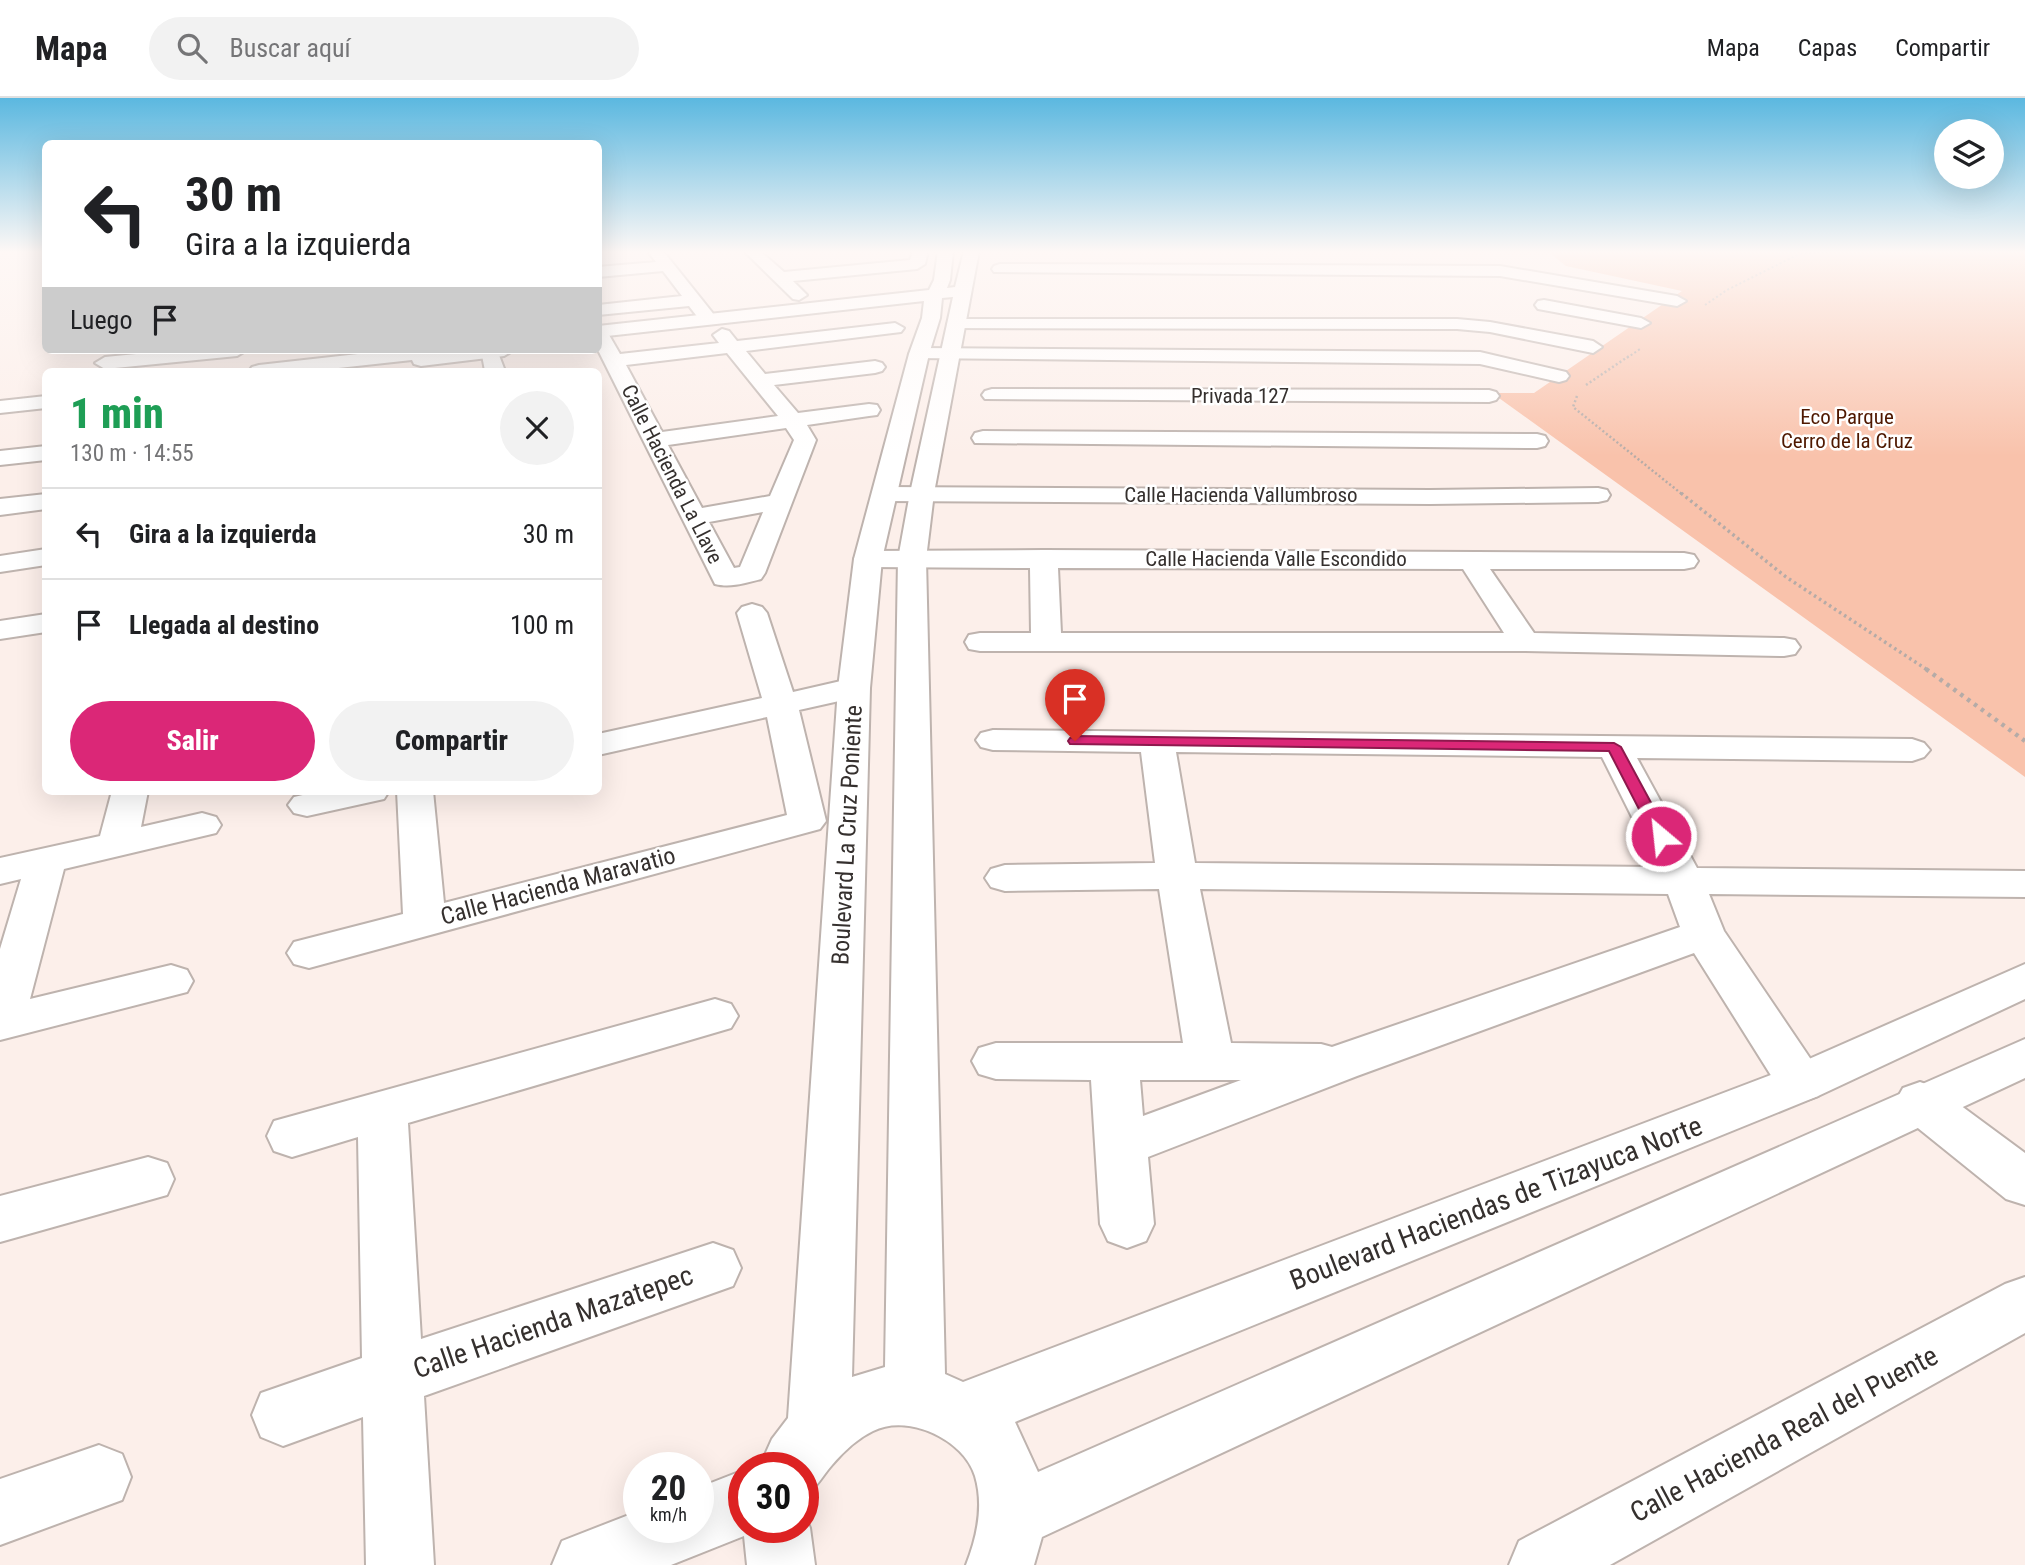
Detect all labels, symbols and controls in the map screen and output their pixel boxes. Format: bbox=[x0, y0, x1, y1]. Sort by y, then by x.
search box bbox=[149, 17, 639, 80]
text: Mapa bbox=[35, 29, 107, 68]
icon: search bbox=[173, 29, 211, 67]
text: Buscar aquí bbox=[229, 33, 351, 63]
text: Mapa bbox=[1707, 34, 1760, 62]
text: Capas bbox=[1798, 34, 1857, 62]
text: Compartir bbox=[1895, 34, 1990, 62]
map controls bbox=[1934, 119, 2004, 189]
button: layers bbox=[1934, 119, 2004, 189]
text: 30 m bbox=[185, 166, 282, 223]
icon: left bbox=[70, 168, 161, 259]
text: Gira a la izquierda bbox=[185, 225, 411, 263]
icon: arrive bbox=[146, 301, 184, 339]
text: Luego bbox=[70, 305, 132, 335]
street label: Calle Hacienda La Llave bbox=[616, 381, 728, 568]
street label: Privada 127 bbox=[1191, 384, 1289, 408]
text: 1 min bbox=[70, 389, 164, 438]
button: close bbox=[500, 391, 574, 465]
park label: Eco Parque Cerro de la Cruz bbox=[1781, 405, 1913, 453]
text: 130 m · 14:55 bbox=[70, 440, 194, 467]
street label: Calle Hacienda Vallumbroso bbox=[1124, 483, 1358, 507]
icon: left bbox=[70, 515, 108, 553]
text: Gira a la izquierda bbox=[129, 519, 317, 549]
text: 30 m bbox=[523, 519, 574, 549]
street label: Calle Hacienda Valle Escondido bbox=[1145, 547, 1407, 571]
icon: arrive bbox=[70, 606, 108, 644]
text: Llegada al destino bbox=[129, 610, 319, 640]
text: 100 m bbox=[510, 610, 574, 640]
pin bbox=[1045, 669, 1105, 741]
icon: arrive bbox=[1056, 680, 1094, 718]
button: Salir bbox=[70, 701, 315, 781]
button: Compartir bbox=[329, 701, 574, 781]
street label: Boulevard La Cruz Poniente bbox=[826, 704, 868, 966]
position arrow bbox=[1624, 799, 1698, 873]
street label: Calle Hacienda Maravatio bbox=[438, 841, 678, 931]
street label: Boulevard Haciendas de Tizayuca Norte bbox=[1285, 1109, 1707, 1297]
street label: Calle Hacienda Mazatepec bbox=[409, 1259, 697, 1385]
street label: Calle Hacienda Real del Puente bbox=[1625, 1339, 1943, 1529]
speed limit sign: 30 bbox=[728, 1452, 819, 1543]
text: 20 bbox=[651, 1468, 686, 1509]
text: km/h bbox=[650, 1504, 687, 1525]

